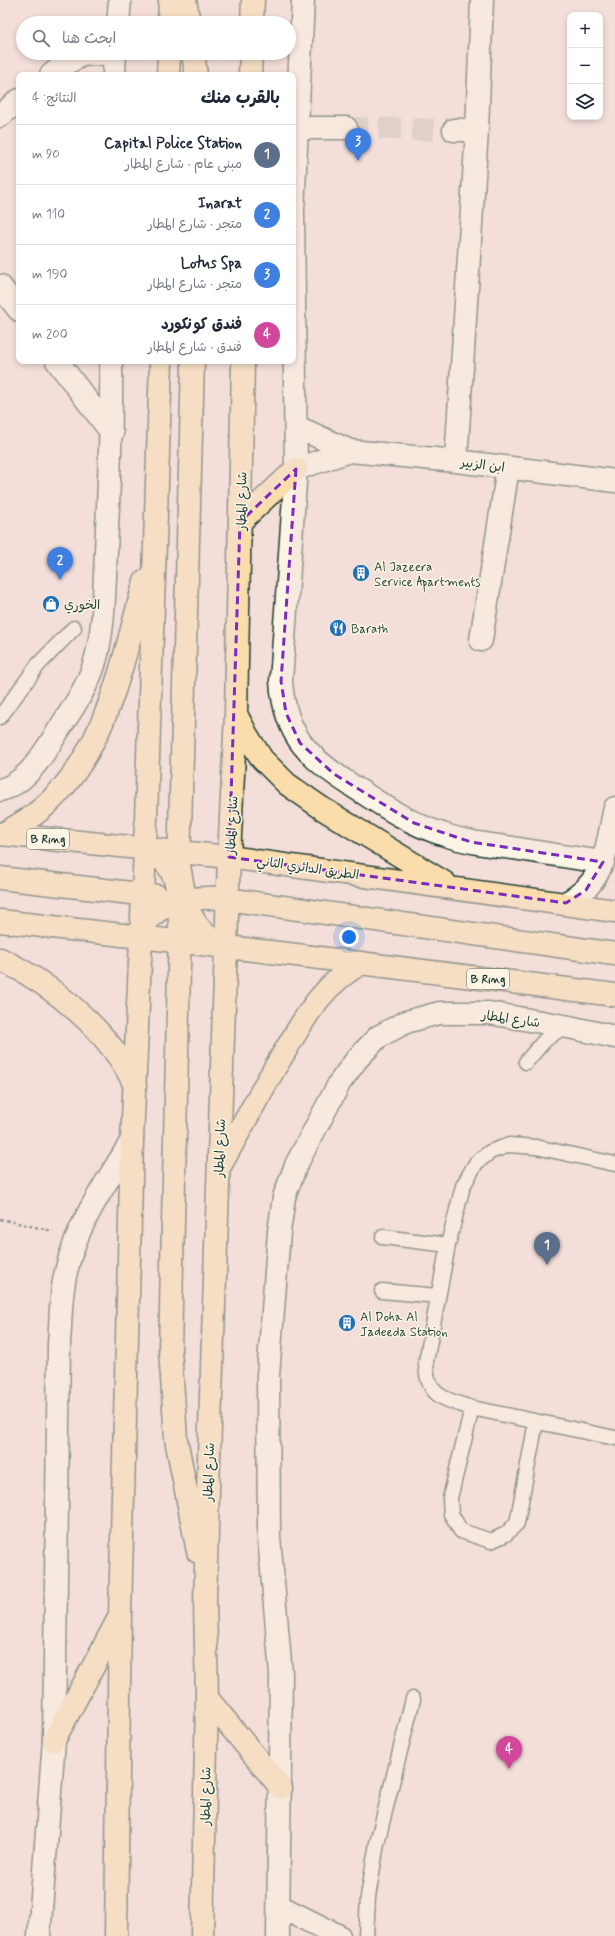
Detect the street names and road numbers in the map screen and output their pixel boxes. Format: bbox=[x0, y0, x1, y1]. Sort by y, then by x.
street label: ابن الزبير bbox=[459, 454, 506, 477]
street label: شارع المطار bbox=[233, 471, 252, 532]
street label: شارع المطار bbox=[222, 795, 243, 856]
road number: B Ring bbox=[27, 829, 69, 849]
street label: الطريق الدائري الثاني bbox=[255, 853, 360, 886]
road number: B Ring bbox=[467, 969, 509, 989]
street label: شارع المطار bbox=[479, 1007, 541, 1032]
street label: شارع المطار bbox=[211, 1118, 230, 1179]
street label: شارع المطار bbox=[200, 1442, 219, 1503]
street label: شارع المطار bbox=[197, 1766, 216, 1827]

